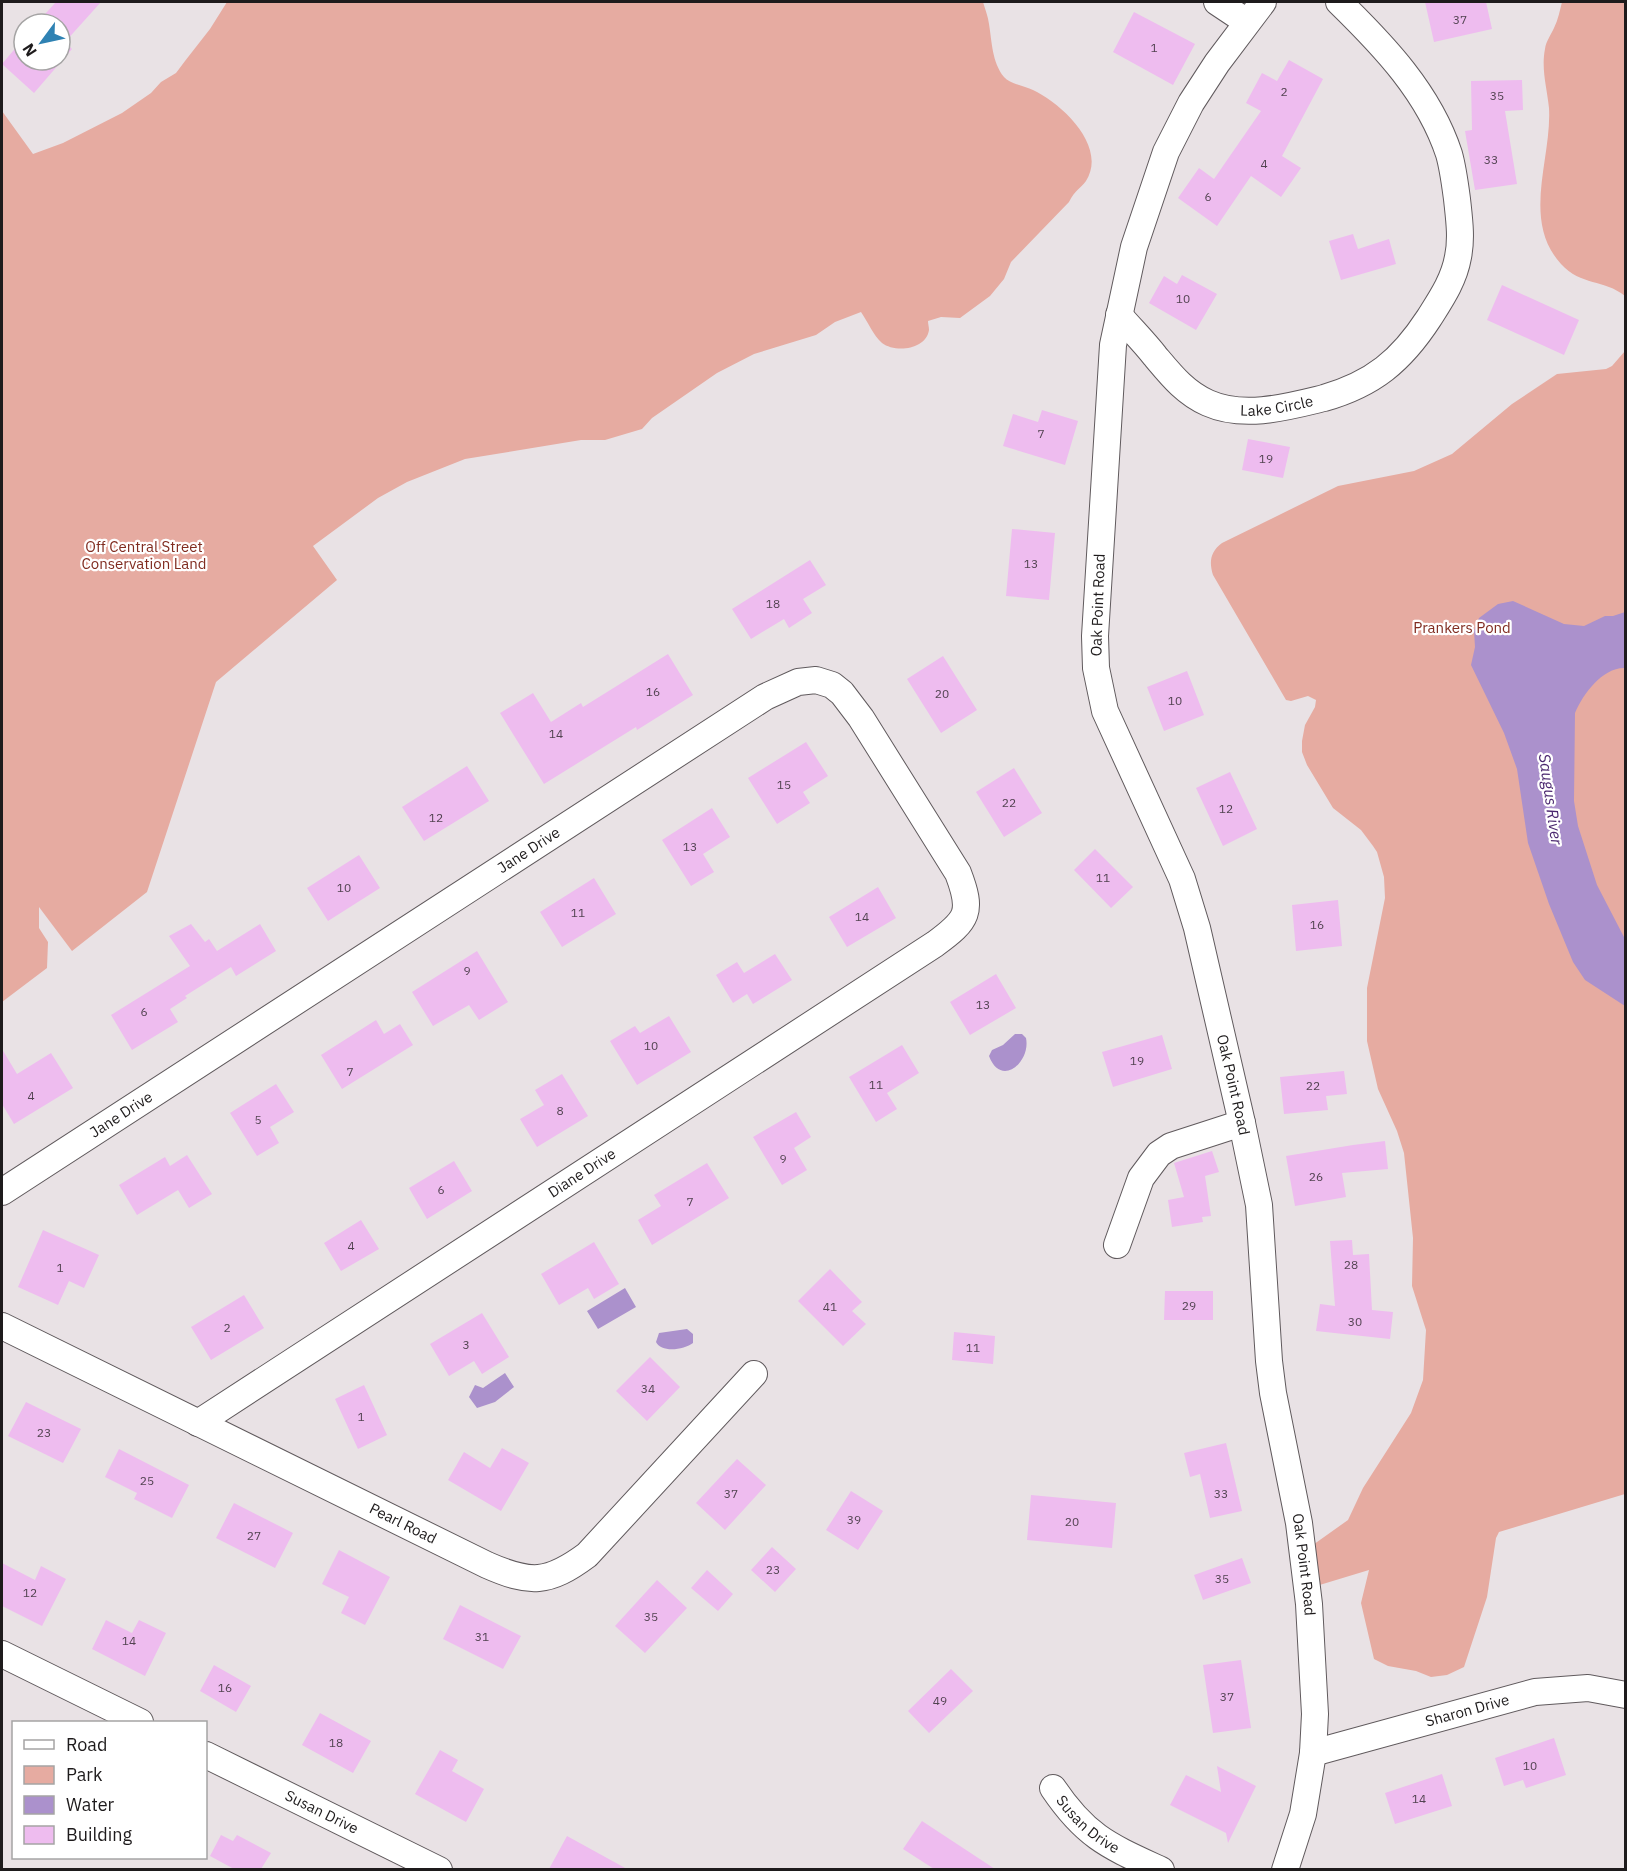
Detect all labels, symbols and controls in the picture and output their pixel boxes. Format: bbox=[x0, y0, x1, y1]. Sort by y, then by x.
north arrow bbox=[12, 12, 72, 72]
house number: 37 bbox=[1453, 12, 1467, 27]
text: N bbox=[18, 40, 41, 60]
house number: 1 bbox=[1150, 40, 1158, 55]
house number: 2 bbox=[1280, 84, 1288, 99]
house number: 35 bbox=[1490, 88, 1504, 103]
house number: 33 bbox=[1484, 152, 1498, 167]
house number: 4 bbox=[1260, 156, 1268, 171]
house number: 6 bbox=[1204, 189, 1212, 204]
house number: 10 bbox=[1176, 291, 1190, 306]
street label: Lake Circle bbox=[1240, 391, 1315, 420]
house number: 7 bbox=[1037, 426, 1045, 441]
house number: 19 bbox=[1259, 451, 1273, 466]
park label: Off Central Street Conservation Land bbox=[82, 537, 206, 573]
street label: Oak Point Road bbox=[1086, 553, 1109, 657]
house number: 13 bbox=[1024, 556, 1038, 571]
house number: 18 bbox=[766, 596, 780, 611]
park label: Prankers Pond bbox=[1413, 618, 1511, 637]
house number: 16 bbox=[646, 684, 660, 699]
house number: 20 bbox=[935, 686, 949, 701]
house number: 10 bbox=[1168, 693, 1182, 708]
house number: 14 bbox=[549, 726, 563, 741]
water label: Saugus River bbox=[1535, 752, 1567, 847]
house number: 15 bbox=[777, 777, 791, 792]
house number: 22 bbox=[1002, 795, 1016, 810]
house number: 12 bbox=[1219, 801, 1233, 816]
house number: 12 bbox=[429, 810, 443, 825]
street label: Jane Drive bbox=[494, 823, 563, 877]
house number: 13 bbox=[683, 839, 697, 854]
house number: 11 bbox=[1096, 870, 1110, 885]
house number: 10 bbox=[337, 880, 351, 895]
house number: 11 bbox=[571, 905, 585, 920]
house number: 14 bbox=[855, 909, 869, 924]
house number: 16 bbox=[1310, 917, 1324, 932]
house number: 9 bbox=[463, 963, 471, 978]
house number: 13 bbox=[976, 997, 990, 1012]
house number: 6 bbox=[140, 1004, 148, 1019]
street label: Oak Point Road bbox=[1213, 1032, 1254, 1137]
house number: 10 bbox=[644, 1038, 658, 1053]
house number: 19 bbox=[1130, 1053, 1144, 1068]
house number: 7 bbox=[346, 1064, 354, 1079]
house number: 11 bbox=[869, 1077, 883, 1092]
house number: 22 bbox=[1306, 1078, 1320, 1093]
street label: Jane Drive bbox=[86, 1087, 156, 1142]
house number: 4 bbox=[27, 1088, 35, 1103]
house number: 8 bbox=[556, 1103, 564, 1118]
house number: 5 bbox=[254, 1112, 262, 1127]
street label: Diane Drive bbox=[544, 1144, 619, 1201]
house number: 9 bbox=[779, 1151, 787, 1166]
house number: 26 bbox=[1309, 1169, 1323, 1184]
house number: 6 bbox=[437, 1182, 445, 1197]
house number: 7 bbox=[686, 1194, 694, 1209]
house number: 4 bbox=[347, 1238, 355, 1253]
house number: 28 bbox=[1344, 1257, 1358, 1272]
house number: 1 bbox=[56, 1260, 64, 1275]
house number: 29 bbox=[1182, 1298, 1196, 1313]
house number: 41 bbox=[823, 1299, 837, 1314]
house number: 30 bbox=[1348, 1314, 1362, 1329]
house number: 2 bbox=[223, 1320, 231, 1335]
house number: 3 bbox=[462, 1337, 470, 1352]
house number: 11 bbox=[966, 1340, 980, 1355]
house number: 34 bbox=[641, 1381, 655, 1396]
house number: 1 bbox=[357, 1409, 365, 1424]
house number: 23 bbox=[37, 1425, 51, 1440]
house number: 25 bbox=[140, 1473, 154, 1488]
house number: 37 bbox=[724, 1486, 738, 1501]
house number: 33 bbox=[1214, 1486, 1228, 1501]
street label: Pearl Road bbox=[366, 1499, 440, 1548]
house number: 39 bbox=[847, 1512, 861, 1527]
street label: Oak Point Road bbox=[1288, 1512, 1320, 1616]
house number: 20 bbox=[1065, 1514, 1079, 1529]
house number: 27 bbox=[247, 1528, 261, 1543]
house number: 23 bbox=[766, 1562, 780, 1577]
house number: 35 bbox=[1215, 1571, 1229, 1586]
house number: 12 bbox=[23, 1585, 37, 1600]
house number: 35 bbox=[644, 1609, 658, 1624]
house number: 31 bbox=[475, 1629, 489, 1644]
house number: 14 bbox=[122, 1633, 136, 1648]
house number: 16 bbox=[218, 1680, 232, 1695]
house number: 37 bbox=[1220, 1689, 1234, 1704]
street label: Sharon Drive bbox=[1423, 1690, 1511, 1731]
house number: 49 bbox=[933, 1693, 947, 1708]
legend bbox=[12, 1721, 207, 1859]
text: Road bbox=[66, 1733, 107, 1756]
house number: 18 bbox=[329, 1735, 343, 1750]
house number: 10 bbox=[1523, 1758, 1537, 1773]
text: Park bbox=[66, 1763, 103, 1786]
street label: Susan Drive bbox=[282, 1786, 362, 1838]
street label: Susan Drive bbox=[1052, 1791, 1123, 1857]
house number: 14 bbox=[1412, 1791, 1426, 1806]
text: Water bbox=[66, 1793, 115, 1816]
text: Building bbox=[66, 1823, 133, 1846]

